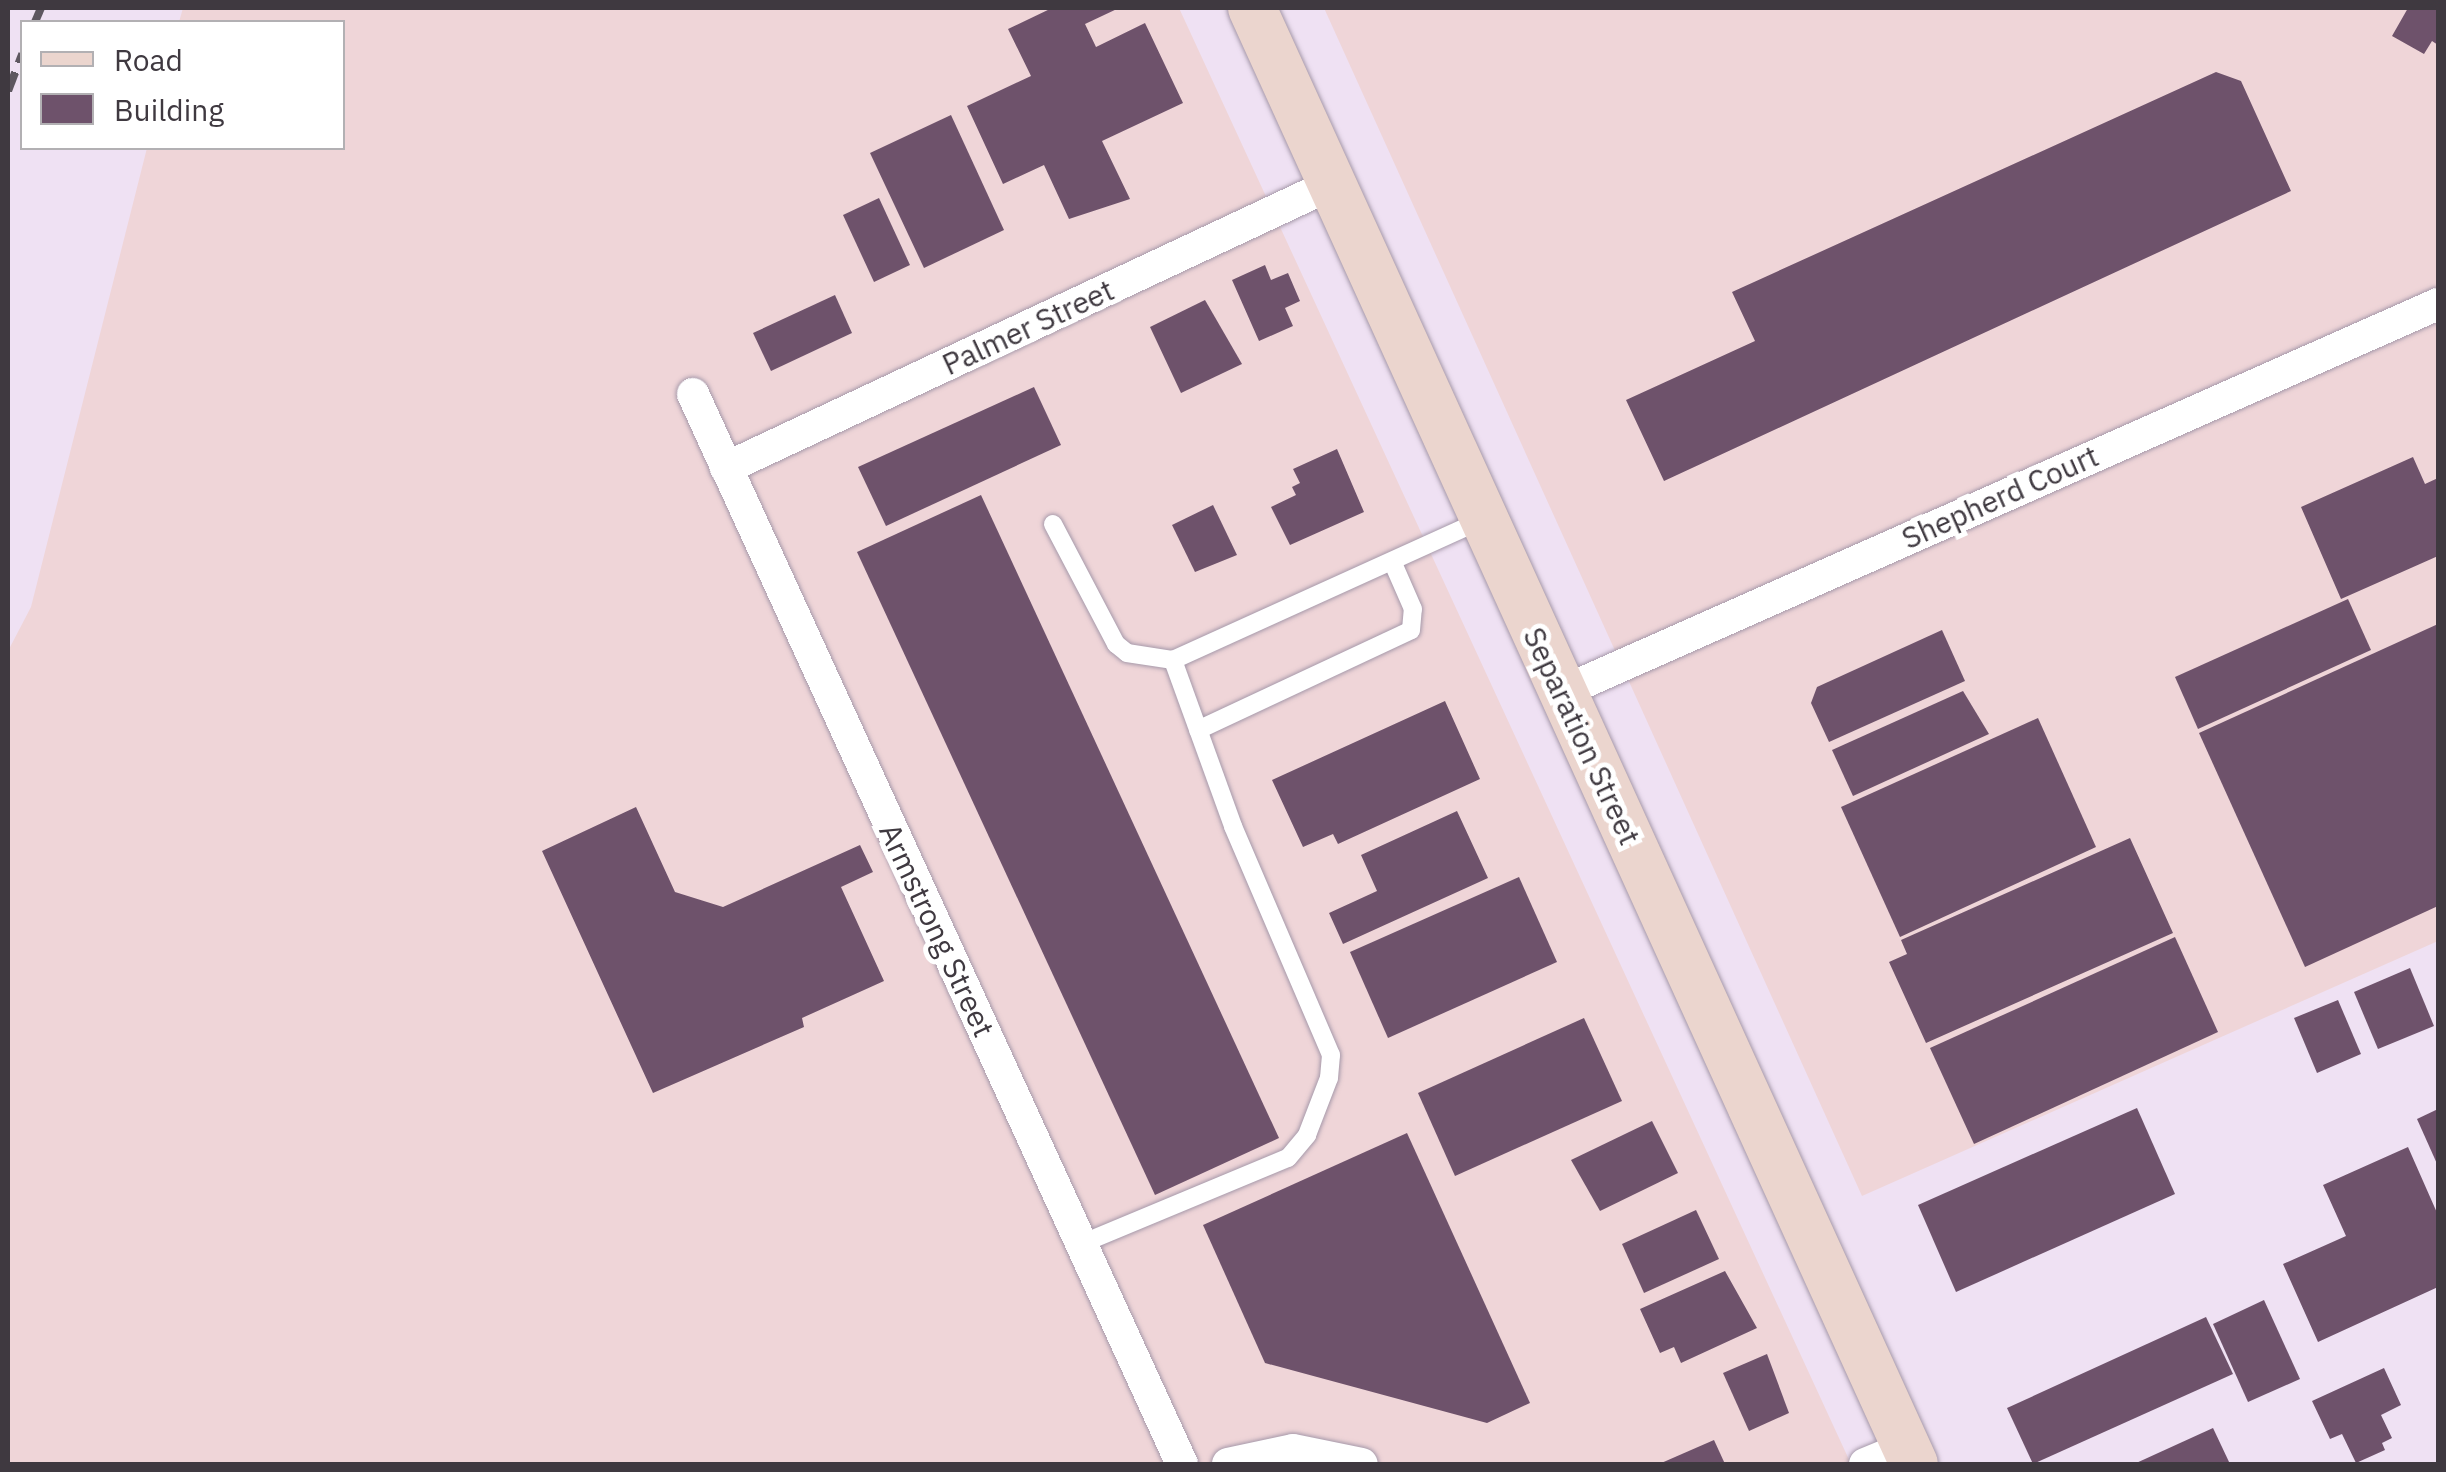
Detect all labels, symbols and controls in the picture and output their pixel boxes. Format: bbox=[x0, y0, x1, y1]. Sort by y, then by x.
legend bbox=[20, 20, 345, 150]
text: Road bbox=[114, 40, 183, 79]
text: Building bbox=[114, 90, 224, 129]
street label: Palmer Street bbox=[937, 272, 1119, 382]
street label: Shepherd Court bbox=[1896, 438, 2104, 556]
street label: Separation Street bbox=[1516, 622, 1648, 850]
street label: Armstrong Street bbox=[872, 818, 1002, 1042]

